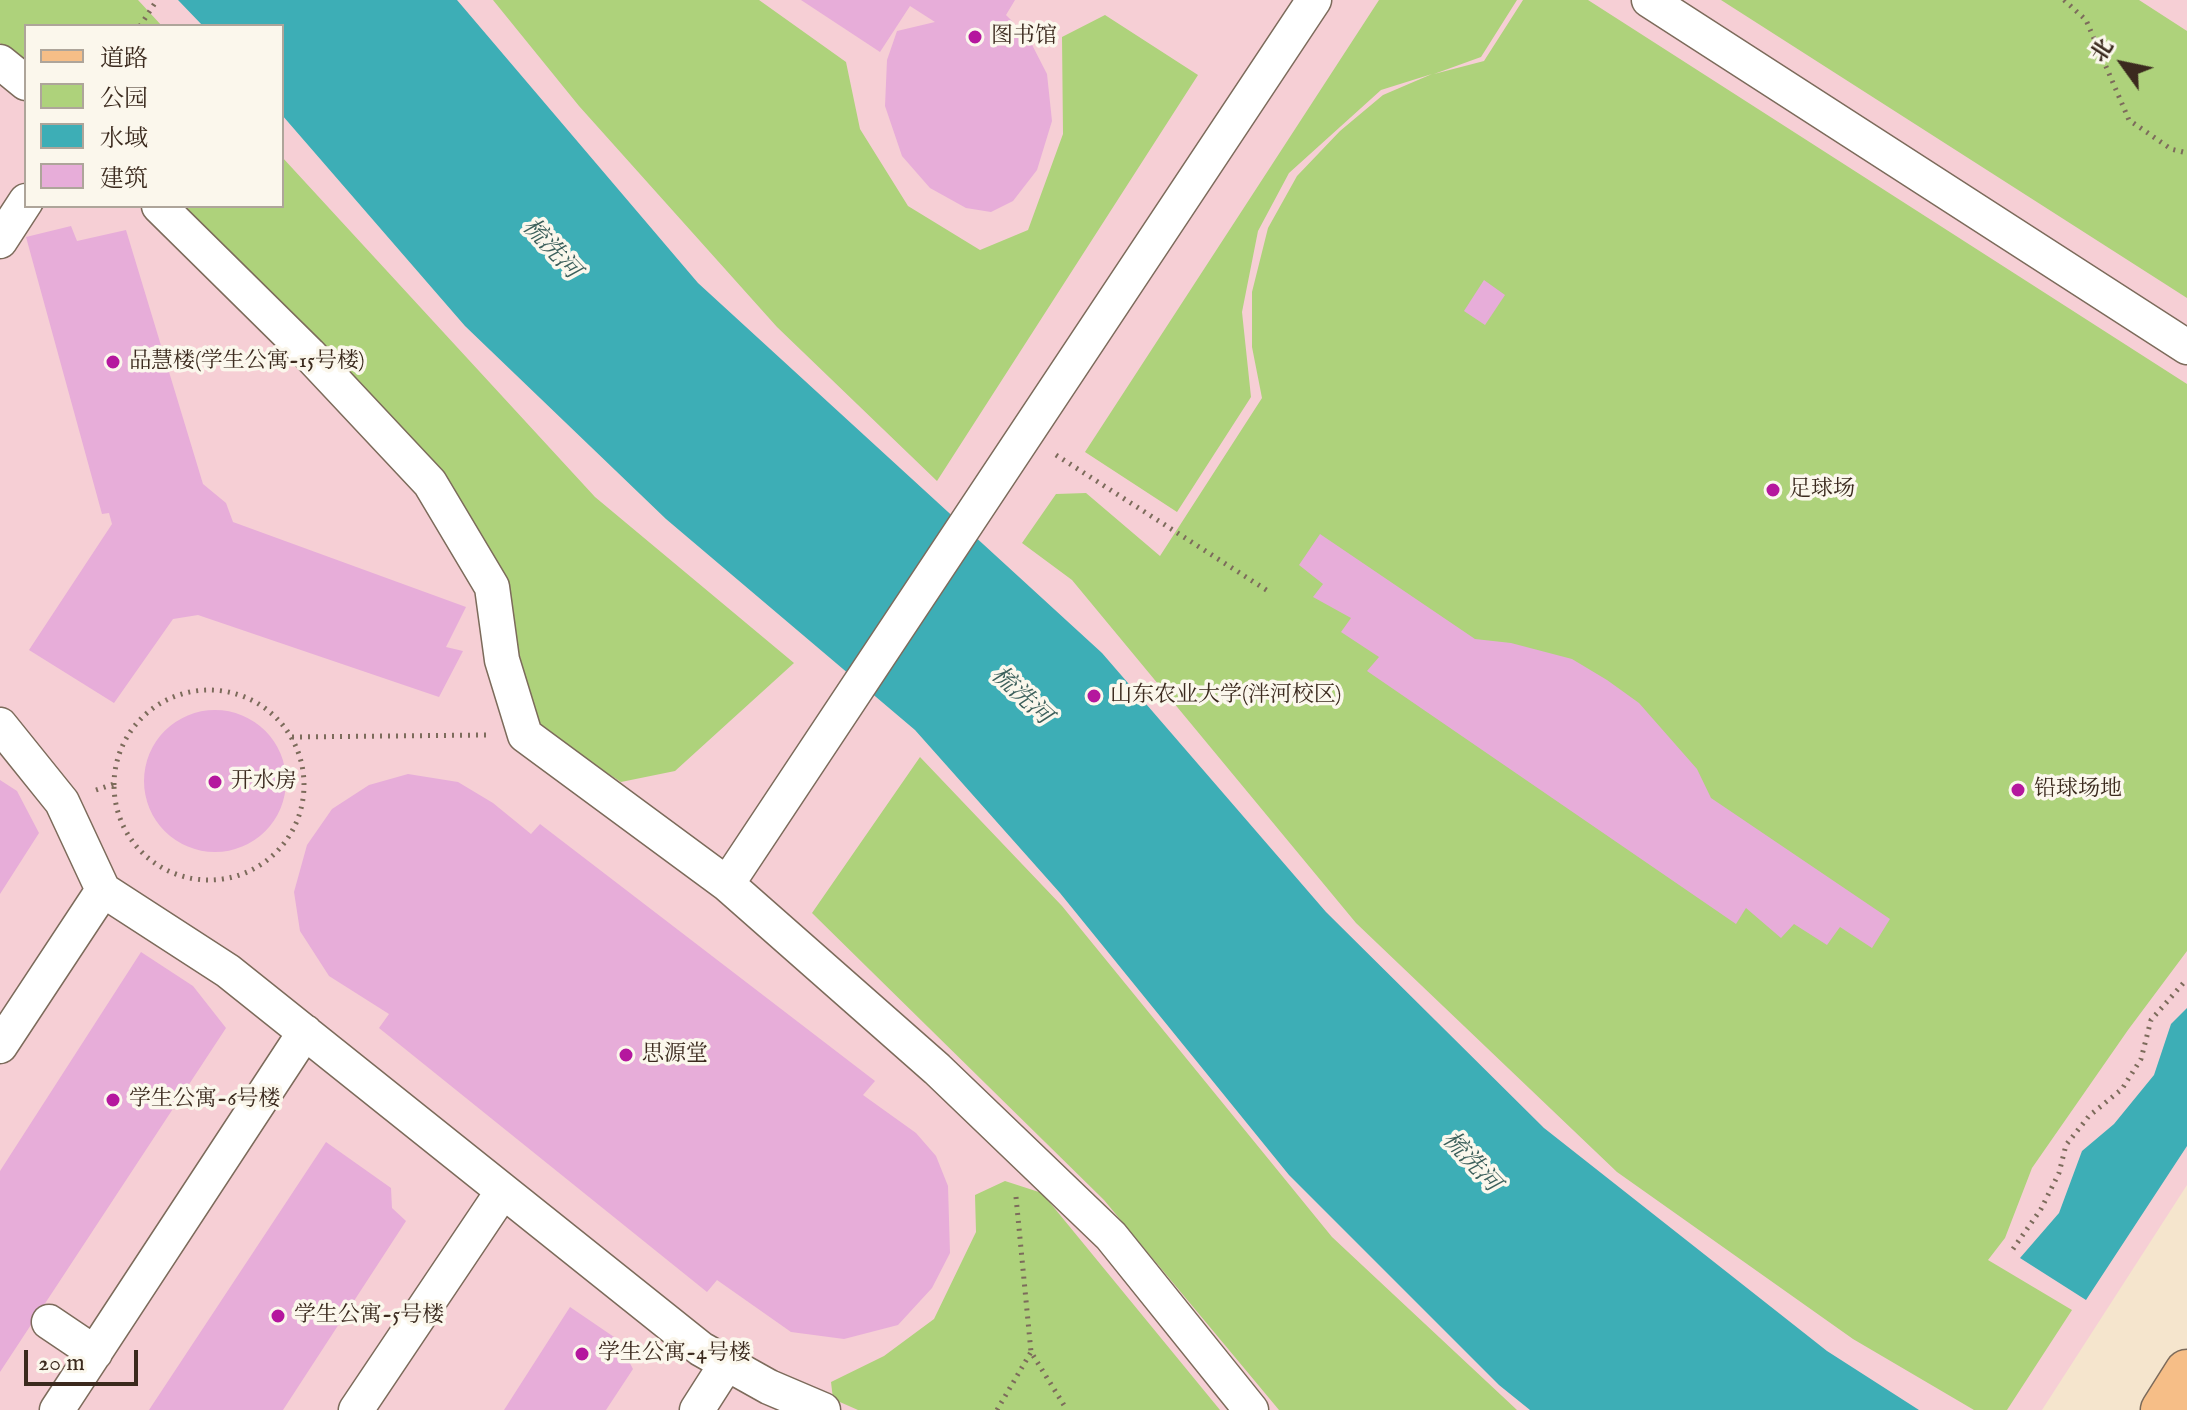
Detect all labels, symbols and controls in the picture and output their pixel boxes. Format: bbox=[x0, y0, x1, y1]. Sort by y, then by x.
legend bbox=[24, 24, 284, 208]
place label: 图书馆 bbox=[991, 24, 1057, 50]
north arrow bbox=[2083, 24, 2163, 104]
marker: 图书馆 bbox=[966, 28, 984, 46]
text: 北 bbox=[2085, 34, 2121, 68]
text: 道路 bbox=[100, 44, 148, 75]
text: 公园 bbox=[100, 84, 148, 115]
text: 水域 bbox=[100, 124, 148, 155]
text: 建筑 bbox=[100, 164, 148, 195]
water label: 梳洗河 bbox=[515, 214, 585, 286]
place label: 品慧楼(学生公寓-15号楼) bbox=[129, 349, 365, 375]
marker: 品慧楼(学生公寓-15号楼) bbox=[104, 353, 122, 371]
place label: 足球场 bbox=[1789, 477, 1855, 503]
marker: 足球场 bbox=[1764, 481, 1782, 499]
water label: 梳洗河 bbox=[984, 662, 1056, 732]
place label: 山东农业大学(泮河校区) bbox=[1110, 683, 1341, 709]
marker: 山东农业大学(泮河校区) bbox=[1085, 687, 1103, 705]
place label: 开水房 bbox=[231, 769, 297, 795]
marker: 开水房 bbox=[206, 773, 224, 791]
place label: 铅球场地 bbox=[2034, 777, 2122, 803]
marker: 铅球场地 bbox=[2009, 781, 2027, 799]
place label: 思源堂 bbox=[642, 1042, 708, 1068]
marker: 思源堂 bbox=[617, 1046, 635, 1064]
place label: 学生公寓-6号楼 bbox=[129, 1087, 280, 1113]
marker: 学生公寓-6号楼 bbox=[104, 1091, 122, 1109]
water label: 梳洗河 bbox=[1435, 1127, 1505, 1199]
place label: 学生公寓-5号楼 bbox=[294, 1303, 444, 1329]
marker: 学生公寓-5号楼 bbox=[269, 1307, 287, 1325]
scale bar bbox=[28, 1334, 142, 1384]
place label: 学生公寓-4号楼 bbox=[598, 1341, 751, 1367]
marker: 学生公寓-4号楼 bbox=[573, 1345, 591, 1363]
text: 20 m bbox=[38, 1348, 85, 1379]

